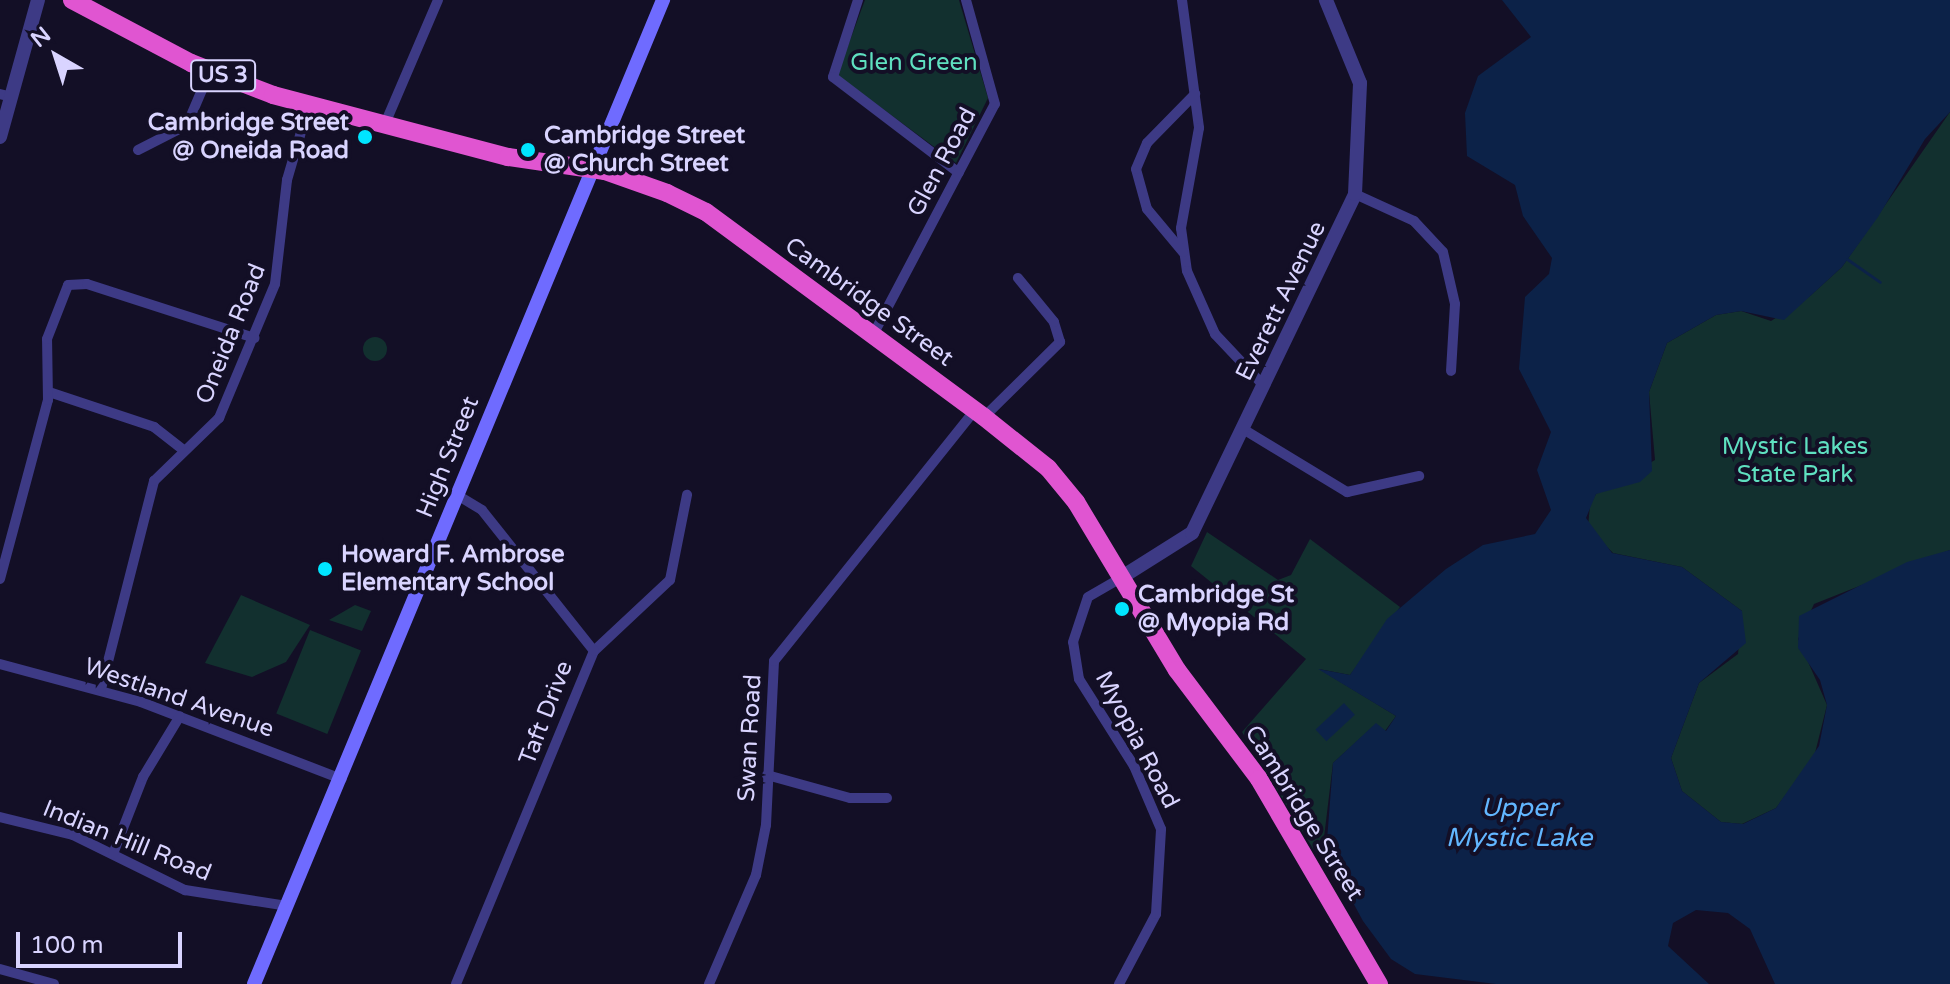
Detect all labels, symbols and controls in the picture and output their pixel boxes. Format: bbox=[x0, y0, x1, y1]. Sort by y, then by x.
north arrow bbox=[16, 16, 96, 96]
text: N bbox=[26, 22, 56, 53]
park label: Glen Green bbox=[850, 49, 978, 77]
road number: US 3 bbox=[189, 58, 257, 94]
street label: Glen Road bbox=[901, 103, 983, 221]
place label: Cambridge Street @ Oneida Road bbox=[148, 109, 349, 165]
place label: Cambridge Street @ Church Street bbox=[544, 122, 745, 178]
marker: Cambridge Street @ Oneida Road bbox=[356, 128, 374, 146]
marker: Cambridge Street @ Church Street bbox=[519, 141, 537, 159]
street label: Everett Avenue bbox=[1230, 217, 1332, 385]
street label: Cambridge Street bbox=[779, 231, 959, 373]
street label: Oneida Road bbox=[190, 260, 272, 408]
street label: High Street bbox=[411, 392, 485, 522]
park label: Mystic Lakes State Park bbox=[1722, 433, 1868, 489]
place label: Howard F. Ambrose Elementary School bbox=[341, 541, 565, 597]
marker: Howard F. Ambrose Elementary School bbox=[316, 560, 334, 578]
place label: Cambridge St @ Myopia Rd bbox=[1138, 581, 1294, 637]
marker: Cambridge St @ Myopia Rd bbox=[1113, 600, 1131, 618]
street label: Westland Avenue bbox=[80, 652, 278, 744]
street label: Taft Drive bbox=[513, 657, 579, 769]
street label: Myopia Road bbox=[1089, 666, 1185, 814]
street label: Swan Road bbox=[732, 674, 768, 802]
street label: Cambridge Street bbox=[1238, 720, 1370, 906]
water label: Upper Mystic Lake bbox=[1446, 792, 1592, 854]
street label: Indian Hill Road bbox=[39, 794, 215, 888]
scale bar bbox=[20, 916, 186, 966]
text: 100 m bbox=[30, 931, 104, 960]

